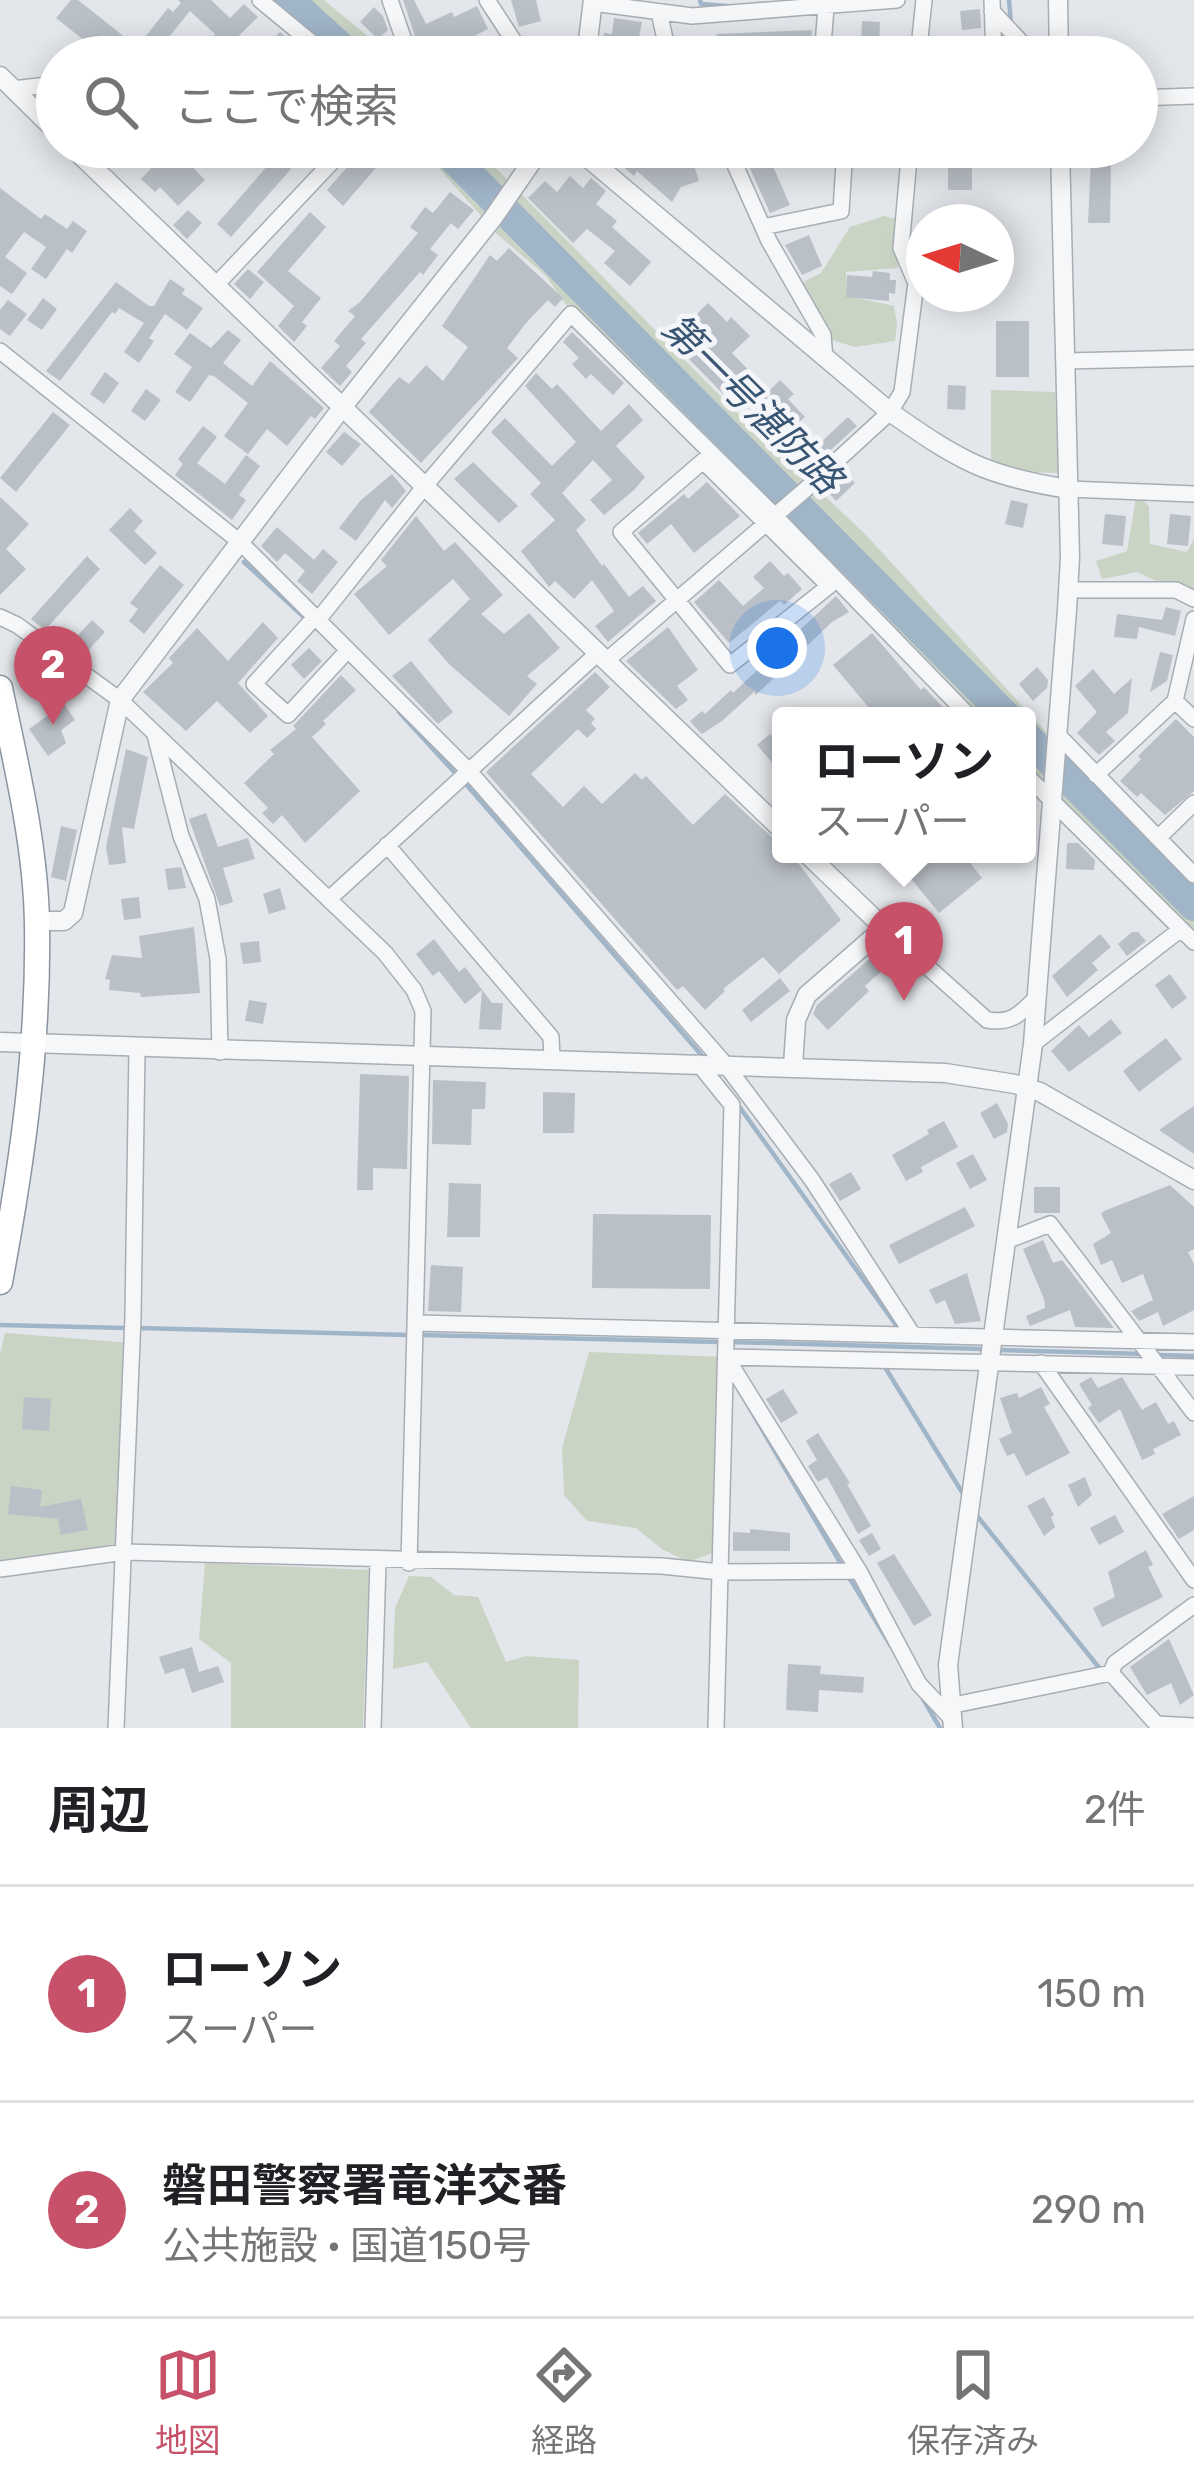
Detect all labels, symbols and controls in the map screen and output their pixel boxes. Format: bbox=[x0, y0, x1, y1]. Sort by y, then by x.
search box bbox=[36, 36, 1158, 168]
icon: search bbox=[78, 69, 144, 135]
text: ここで検索 bbox=[174, 80, 399, 133]
north arrow bbox=[906, 204, 1014, 312]
water label: 第一号湛防路 bbox=[653, 305, 853, 505]
your location bbox=[747, 618, 807, 678]
pin: 2 bbox=[14, 626, 92, 725]
popup bbox=[772, 707, 1036, 863]
text: ローソン bbox=[814, 735, 994, 788]
text: スーパー bbox=[814, 799, 970, 845]
pin: 1 bbox=[865, 902, 943, 1001]
text: 周辺 bbox=[48, 1780, 150, 1841]
text: 2件 bbox=[1084, 1787, 1146, 1833]
text: ローソン bbox=[162, 1943, 342, 1996]
text: 1 bbox=[77, 1971, 97, 2017]
text: 150 m bbox=[1037, 1971, 1146, 2017]
text: スーパー bbox=[162, 2007, 318, 2053]
text: 磐田警察署竜洋交番 bbox=[162, 2159, 567, 2212]
text: 2 bbox=[74, 2187, 100, 2233]
text: 290 m bbox=[1031, 2187, 1146, 2233]
text: 公共施設 · 国道150号 bbox=[162, 2223, 532, 2269]
tab: 地図 bbox=[155, 2342, 221, 2462]
tab: 経路 bbox=[531, 2342, 597, 2462]
tab: 保存済み bbox=[907, 2342, 1039, 2462]

